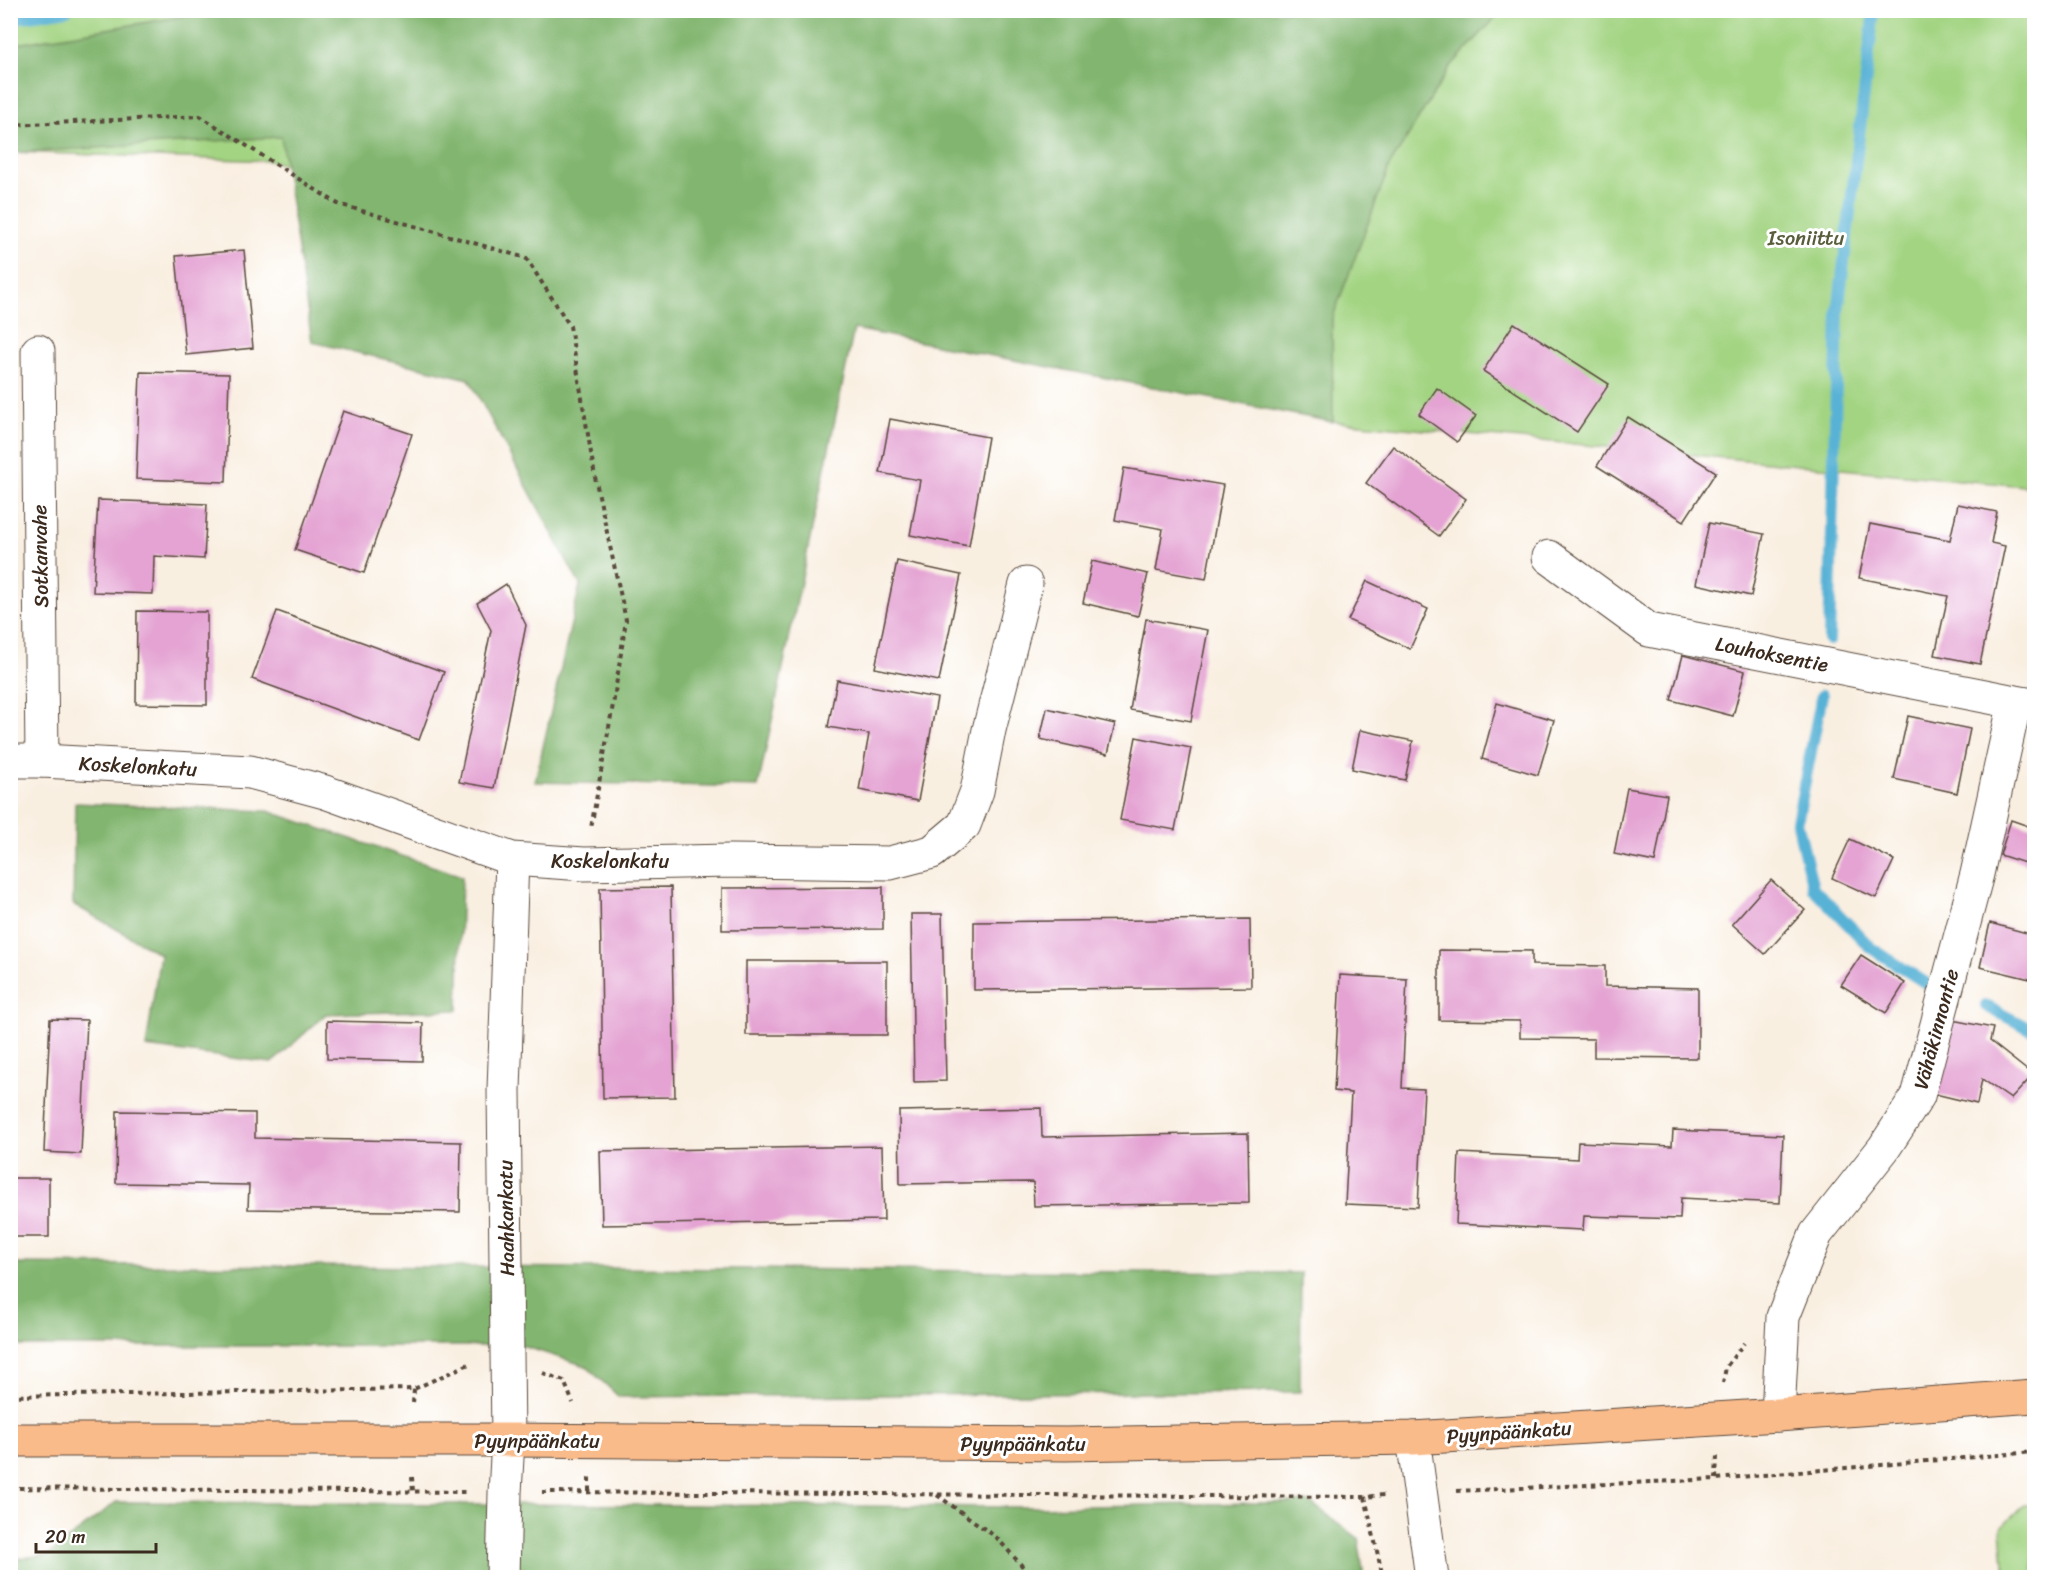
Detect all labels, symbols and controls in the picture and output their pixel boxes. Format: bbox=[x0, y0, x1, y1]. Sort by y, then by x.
park label: Isoniittu bbox=[1767, 221, 1844, 256]
street label: Sotkanvahe bbox=[22, 504, 59, 608]
street label: Louhoksentie bbox=[1712, 626, 1832, 683]
street label: Koskelonkatu bbox=[78, 746, 198, 787]
street label: Koskelonkatu bbox=[551, 844, 669, 879]
street label: Vähäkinnontie bbox=[1904, 965, 1969, 1093]
street label: Haahkankatu bbox=[488, 1159, 525, 1276]
street label: Pyynpäänkatu bbox=[1445, 1411, 1573, 1454]
street label: Pyynpäänkatu bbox=[474, 1424, 600, 1459]
street label: Pyynpäänkatu bbox=[960, 1427, 1086, 1462]
scale bar bbox=[36, 1516, 156, 1554]
text: 20 m bbox=[45, 1521, 85, 1553]

